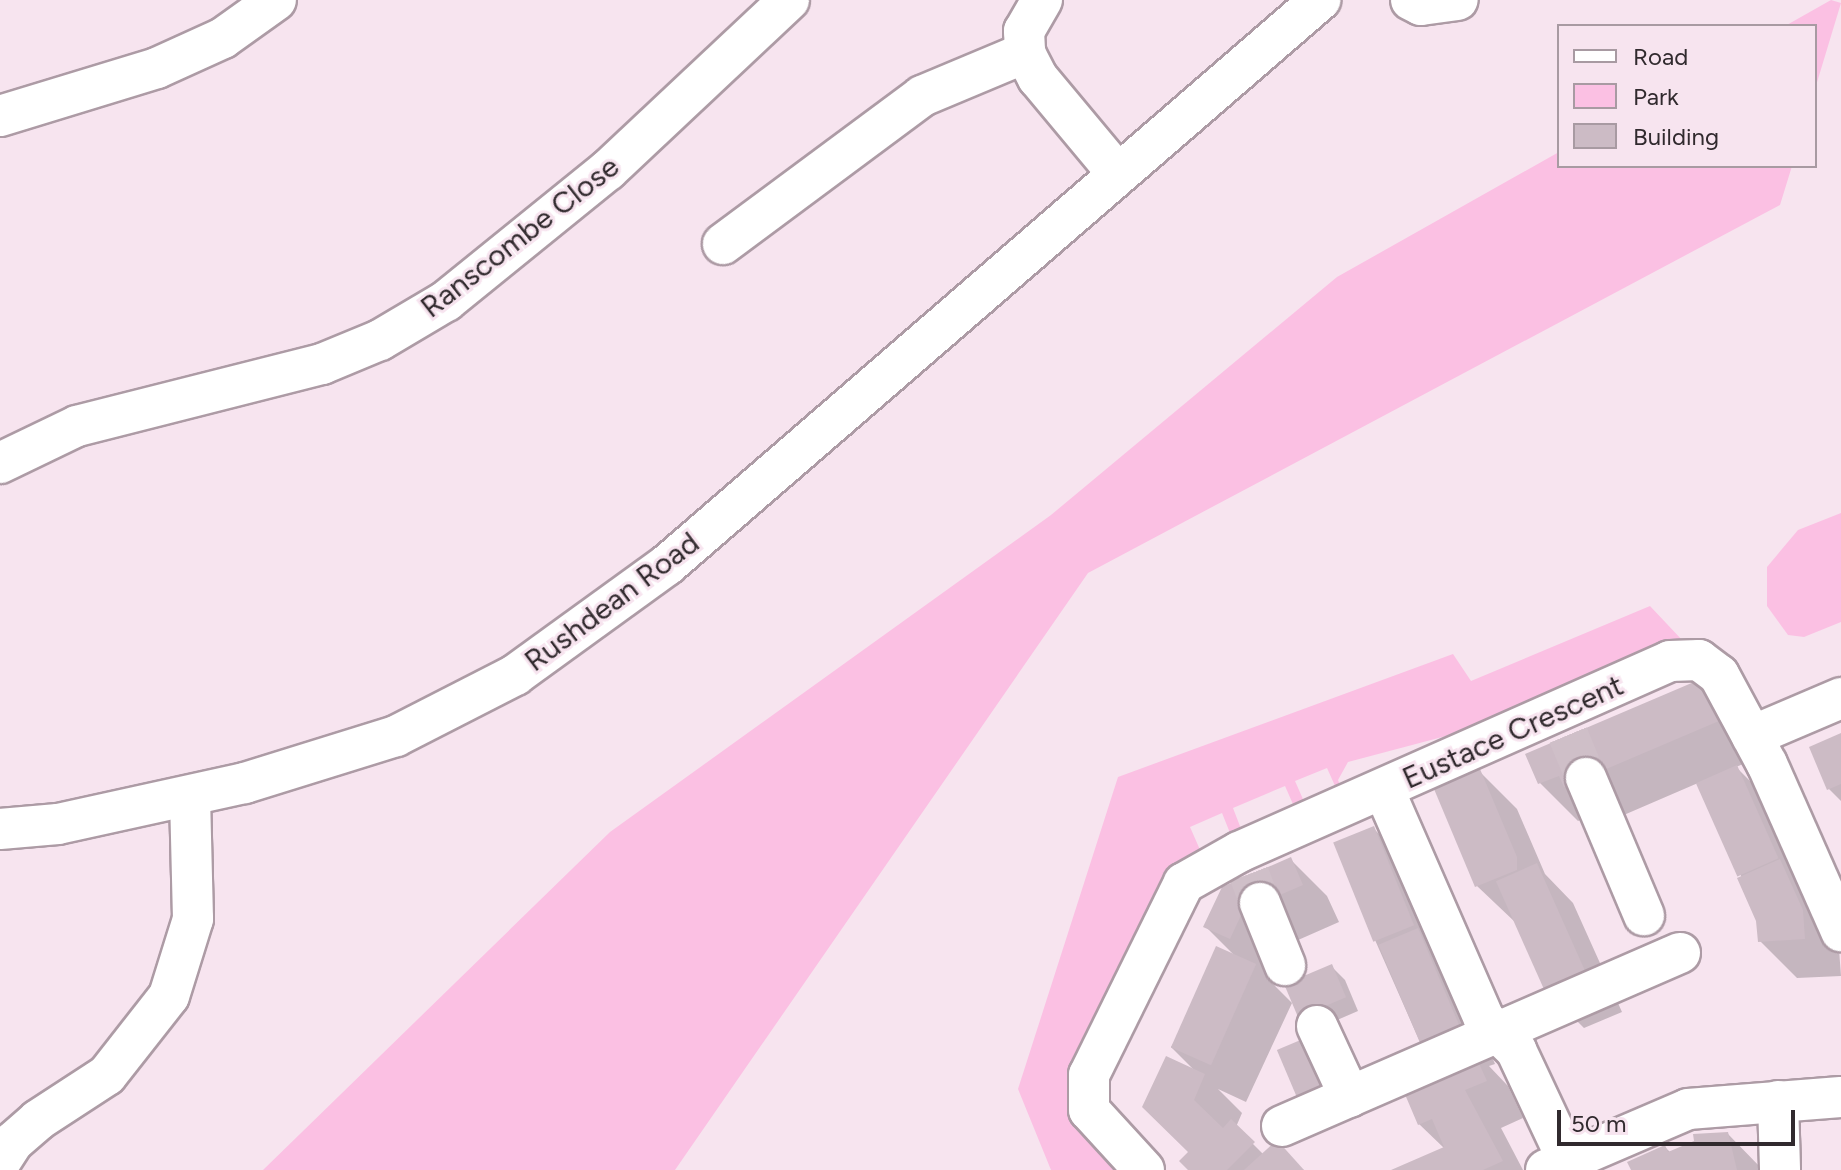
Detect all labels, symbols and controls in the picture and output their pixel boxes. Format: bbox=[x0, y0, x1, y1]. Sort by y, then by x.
legend bbox=[1557, 24, 1817, 168]
text: Road bbox=[1633, 42, 1688, 71]
text: Park bbox=[1633, 82, 1679, 111]
text: Building bbox=[1633, 122, 1719, 151]
street label: Ranscombe Close bbox=[414, 149, 626, 325]
street label: Rushdean Road bbox=[518, 525, 706, 679]
street label: Eustace Crescent bbox=[1397, 667, 1629, 797]
scale bar bbox=[1561, 1094, 1799, 1144]
text: 50 m bbox=[1571, 1109, 1627, 1138]

